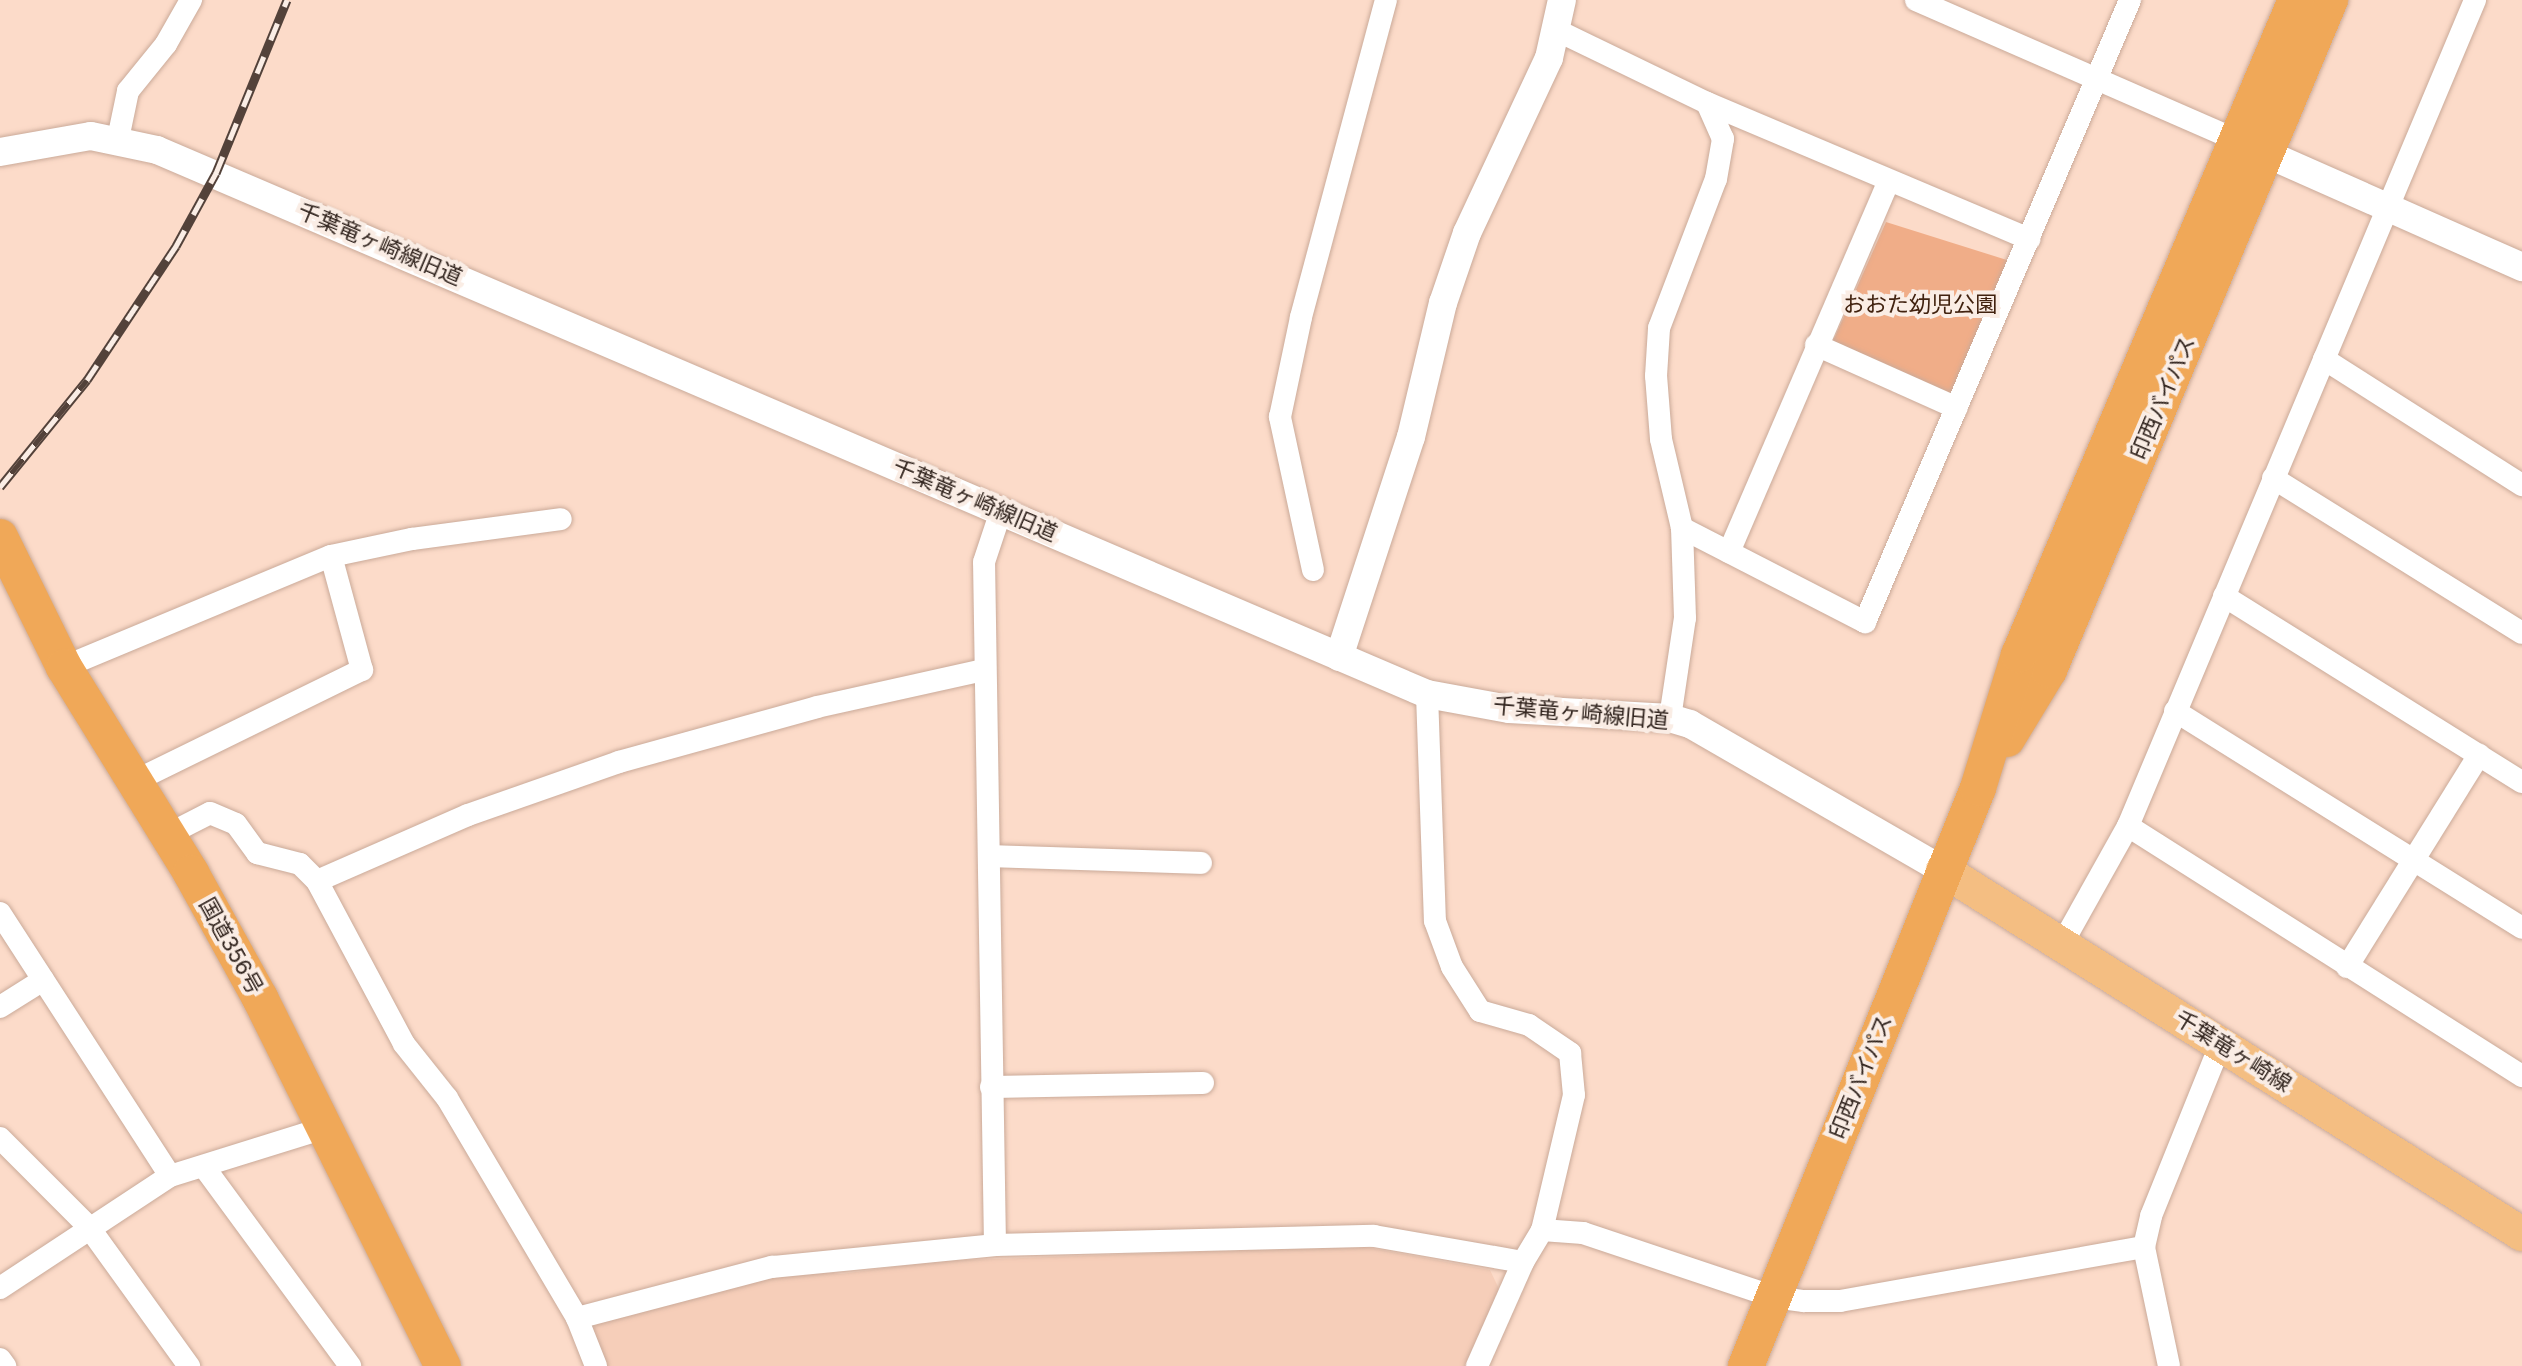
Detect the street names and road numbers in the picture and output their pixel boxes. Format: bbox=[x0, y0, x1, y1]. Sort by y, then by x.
street label: 千葉竜ヶ崎線旧道 bbox=[294, 197, 466, 291]
street label: 印西バイパス bbox=[2125, 332, 2201, 464]
street label: 千葉竜ヶ崎線旧道 bbox=[889, 453, 1061, 547]
street label: 千葉竜ヶ崎線旧道 bbox=[1492, 692, 1670, 734]
street label: 国道356号 bbox=[194, 893, 268, 999]
street label: 千葉竜ヶ崎線 bbox=[2170, 1005, 2296, 1097]
street label: 印西バイパス bbox=[1824, 1011, 1898, 1143]

